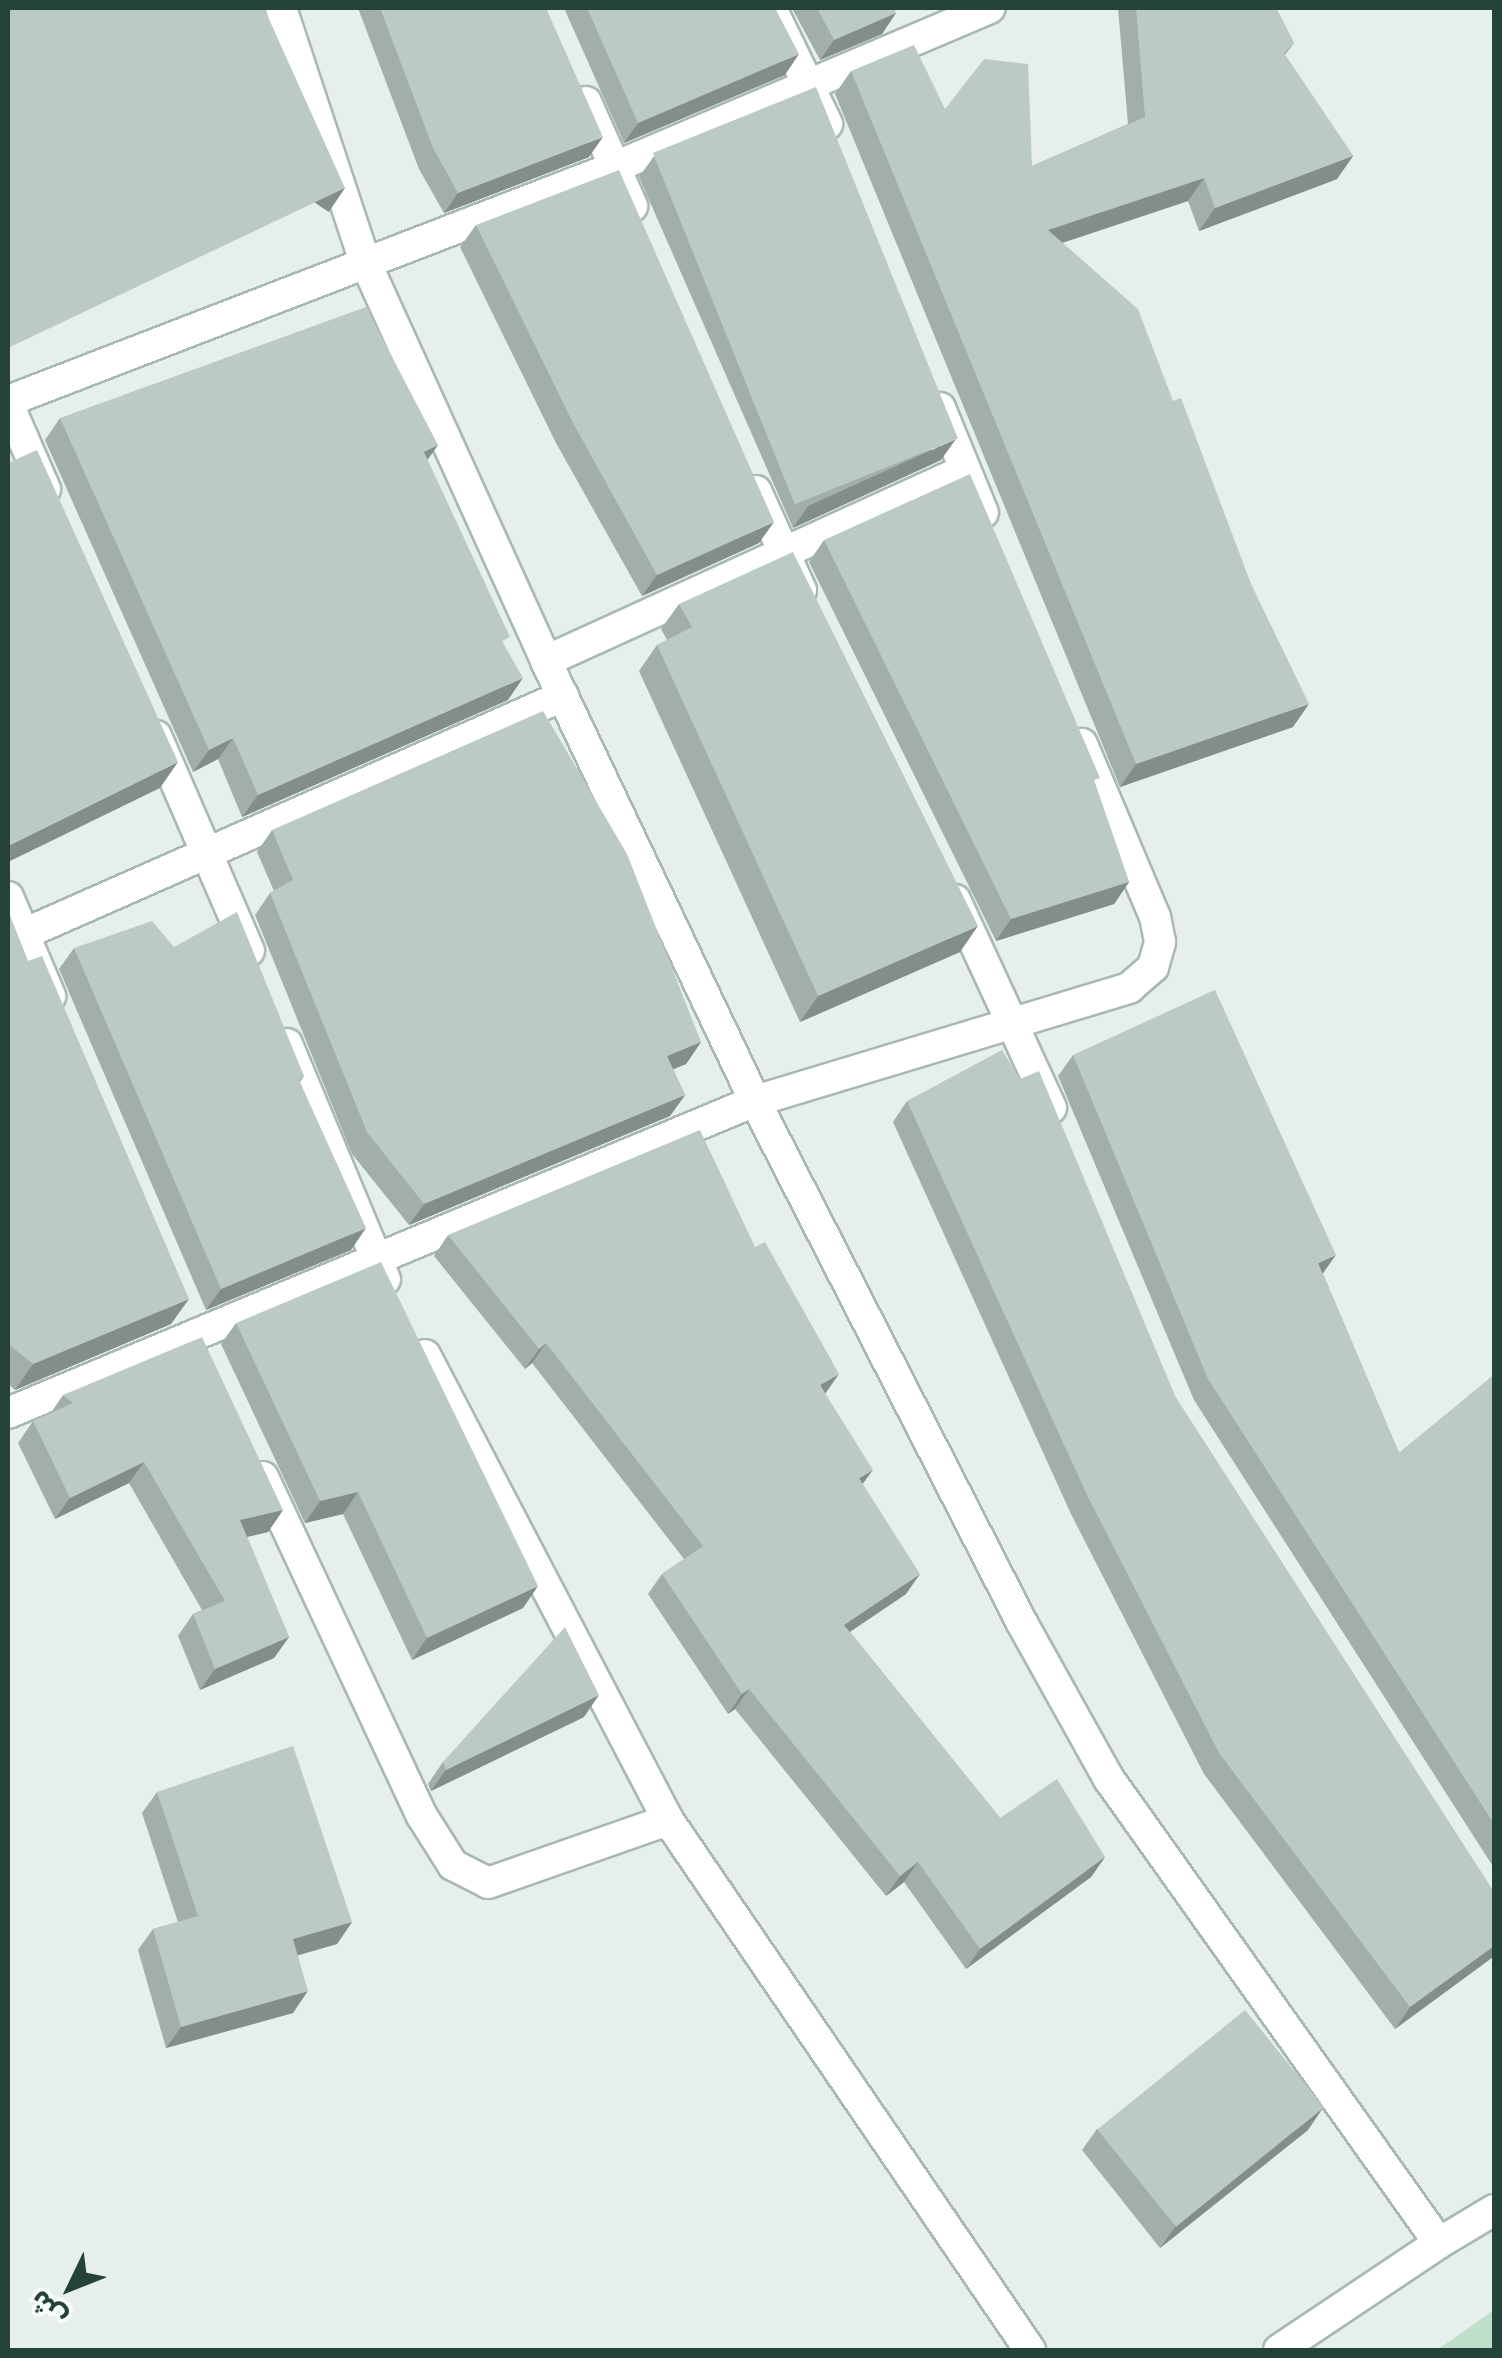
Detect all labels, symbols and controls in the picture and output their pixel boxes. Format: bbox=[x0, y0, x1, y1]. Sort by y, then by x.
north arrow bbox=[20, 2238, 120, 2338]
text: ش bbox=[23, 2284, 73, 2334]

